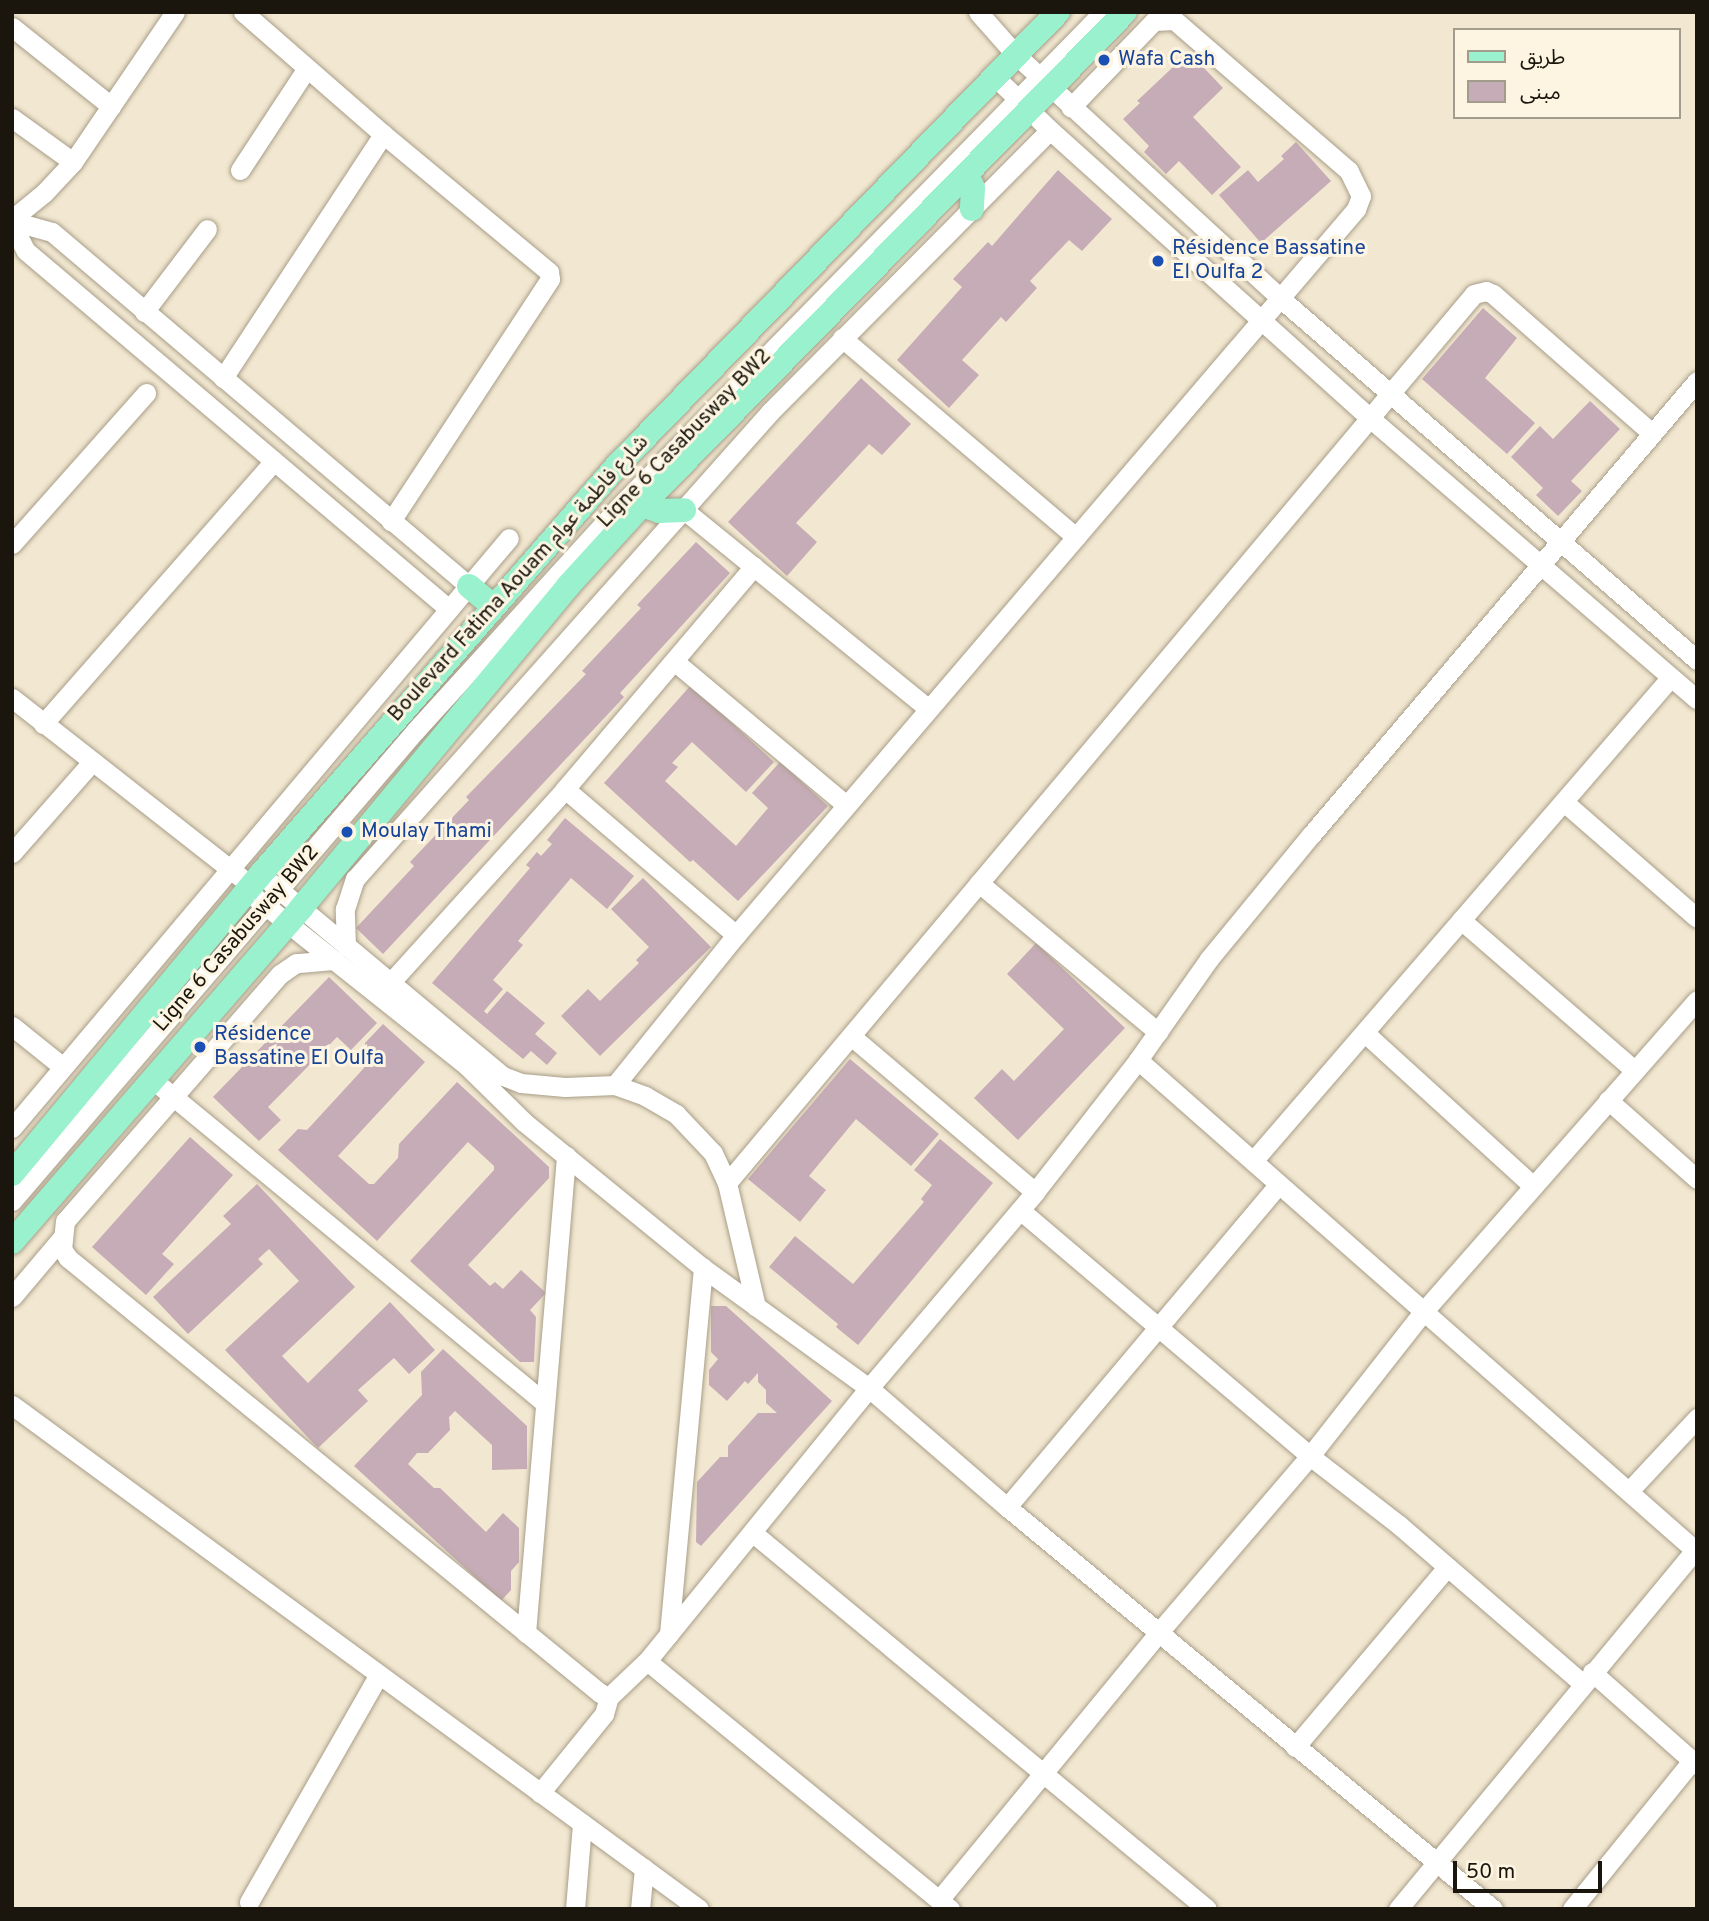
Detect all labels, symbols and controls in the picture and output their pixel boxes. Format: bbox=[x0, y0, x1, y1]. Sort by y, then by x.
legend bbox=[1454, 28, 1681, 119]
text: طريق bbox=[1520, 45, 1565, 72]
place label: Wafa Cash bbox=[1118, 47, 1215, 73]
marker: Wafa Cash bbox=[1096, 52, 1112, 68]
text: مبنى bbox=[1520, 80, 1561, 107]
place label: Résidence Bassatine El Oulfa 2 bbox=[1172, 236, 1366, 286]
marker: Résidence Bassatine El Oulfa 2 bbox=[1150, 253, 1166, 269]
street label: Ligne 6 Casabusway BW2 bbox=[593, 344, 777, 534]
street label: Boulevard Fatima Aouam شارع فاطمة عوام bbox=[383, 430, 655, 728]
place label: Moulay Thami bbox=[361, 819, 493, 845]
marker: Moulay Thami bbox=[339, 824, 355, 840]
street label: Ligne 6 Casabusway BW2 bbox=[149, 840, 325, 1038]
place label: Résidence Bassatine El Oulfa bbox=[214, 1022, 384, 1072]
marker: Résidence Bassatine El Oulfa bbox=[192, 1039, 208, 1055]
scale bar bbox=[1457, 1848, 1606, 1892]
text: 50 m bbox=[1466, 1859, 1515, 1886]

